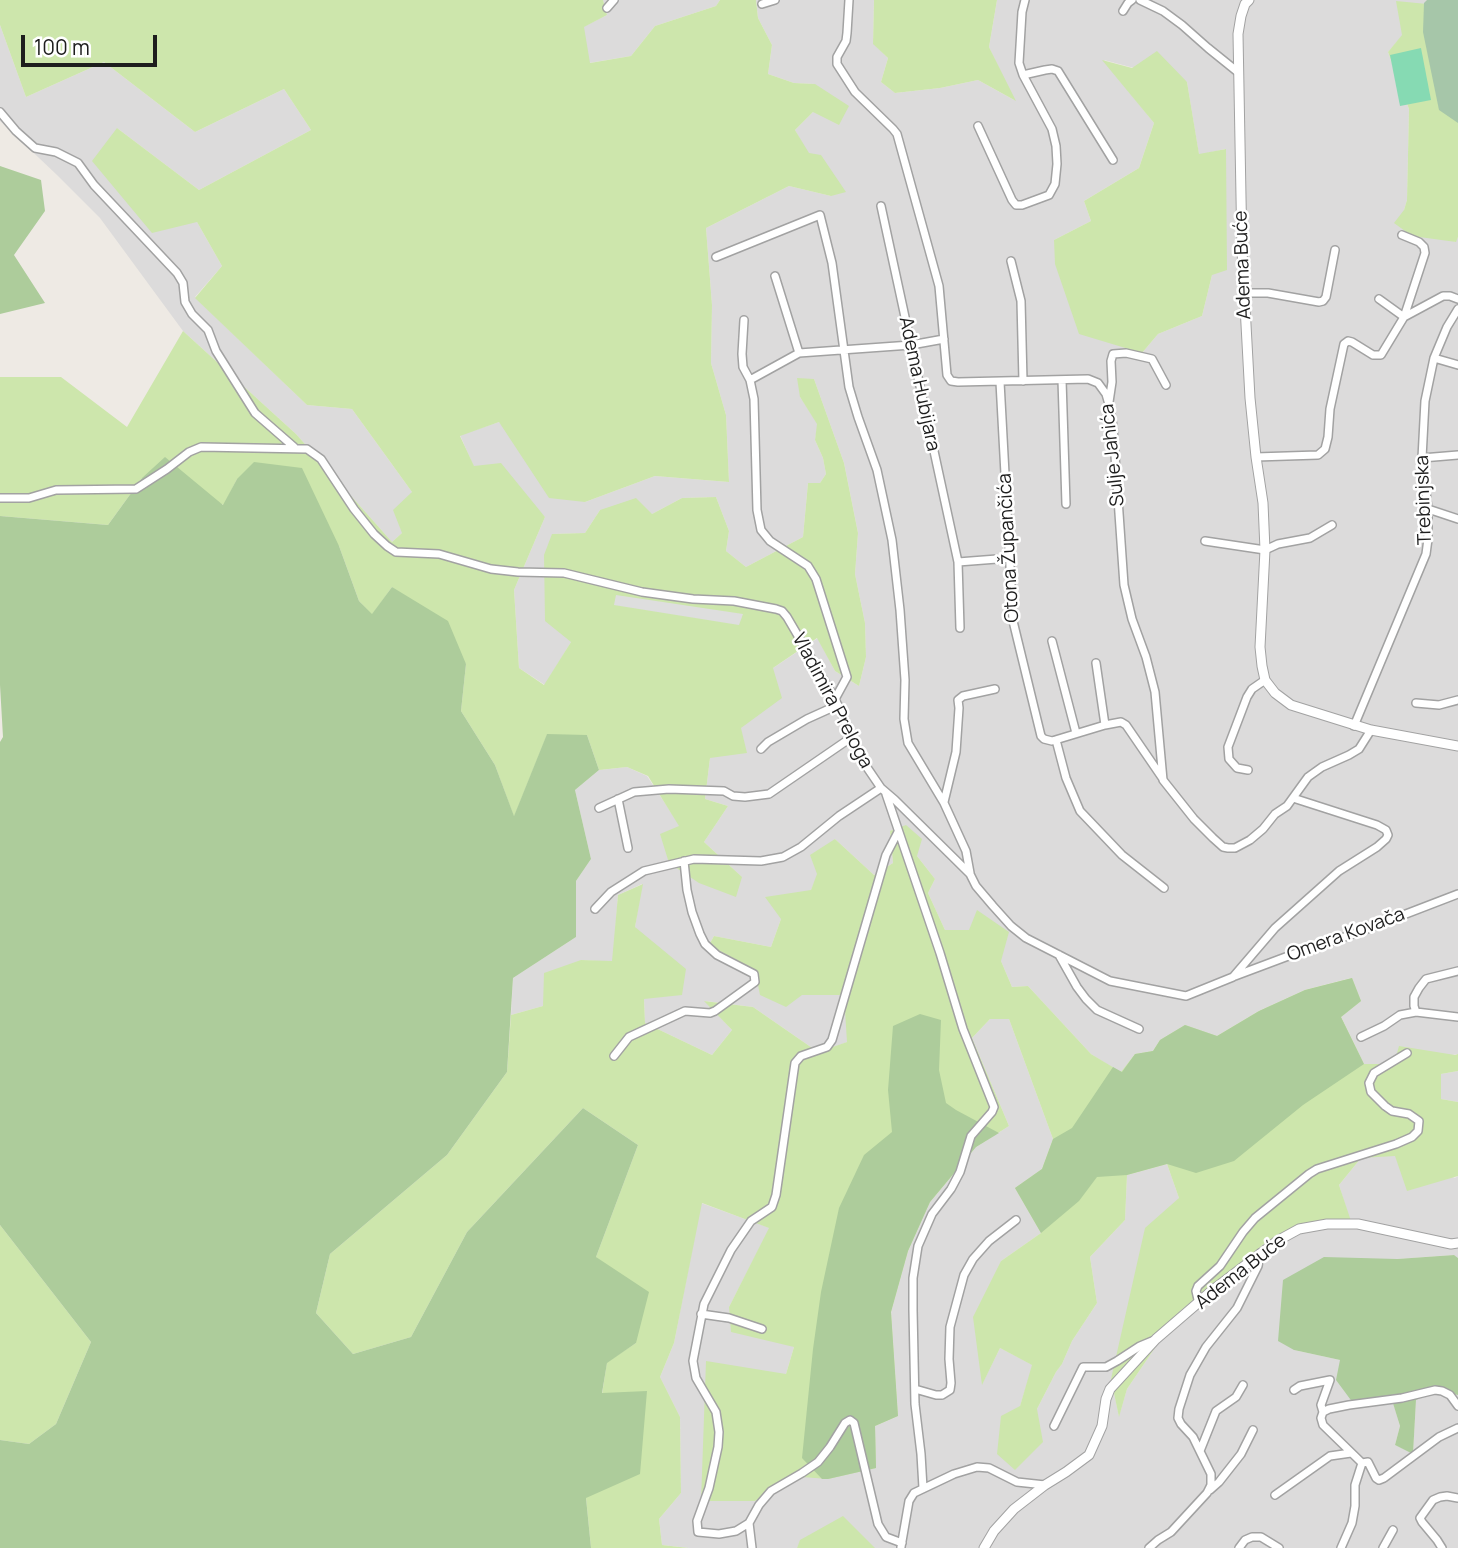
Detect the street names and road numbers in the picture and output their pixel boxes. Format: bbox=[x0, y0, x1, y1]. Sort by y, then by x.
street label: Adema Buće bbox=[1230, 210, 1256, 320]
street label: Adema Hubijara bbox=[894, 315, 944, 453]
street label: Sulje Jahića bbox=[1096, 402, 1130, 508]
street label: Trebinjska bbox=[1411, 455, 1437, 545]
street label: Otona Župančića bbox=[994, 473, 1024, 623]
street label: Vladimira Preloga bbox=[787, 629, 877, 773]
street label: Omera Kovača bbox=[1284, 903, 1408, 967]
street label: Adema Buće bbox=[1191, 1230, 1291, 1314]

